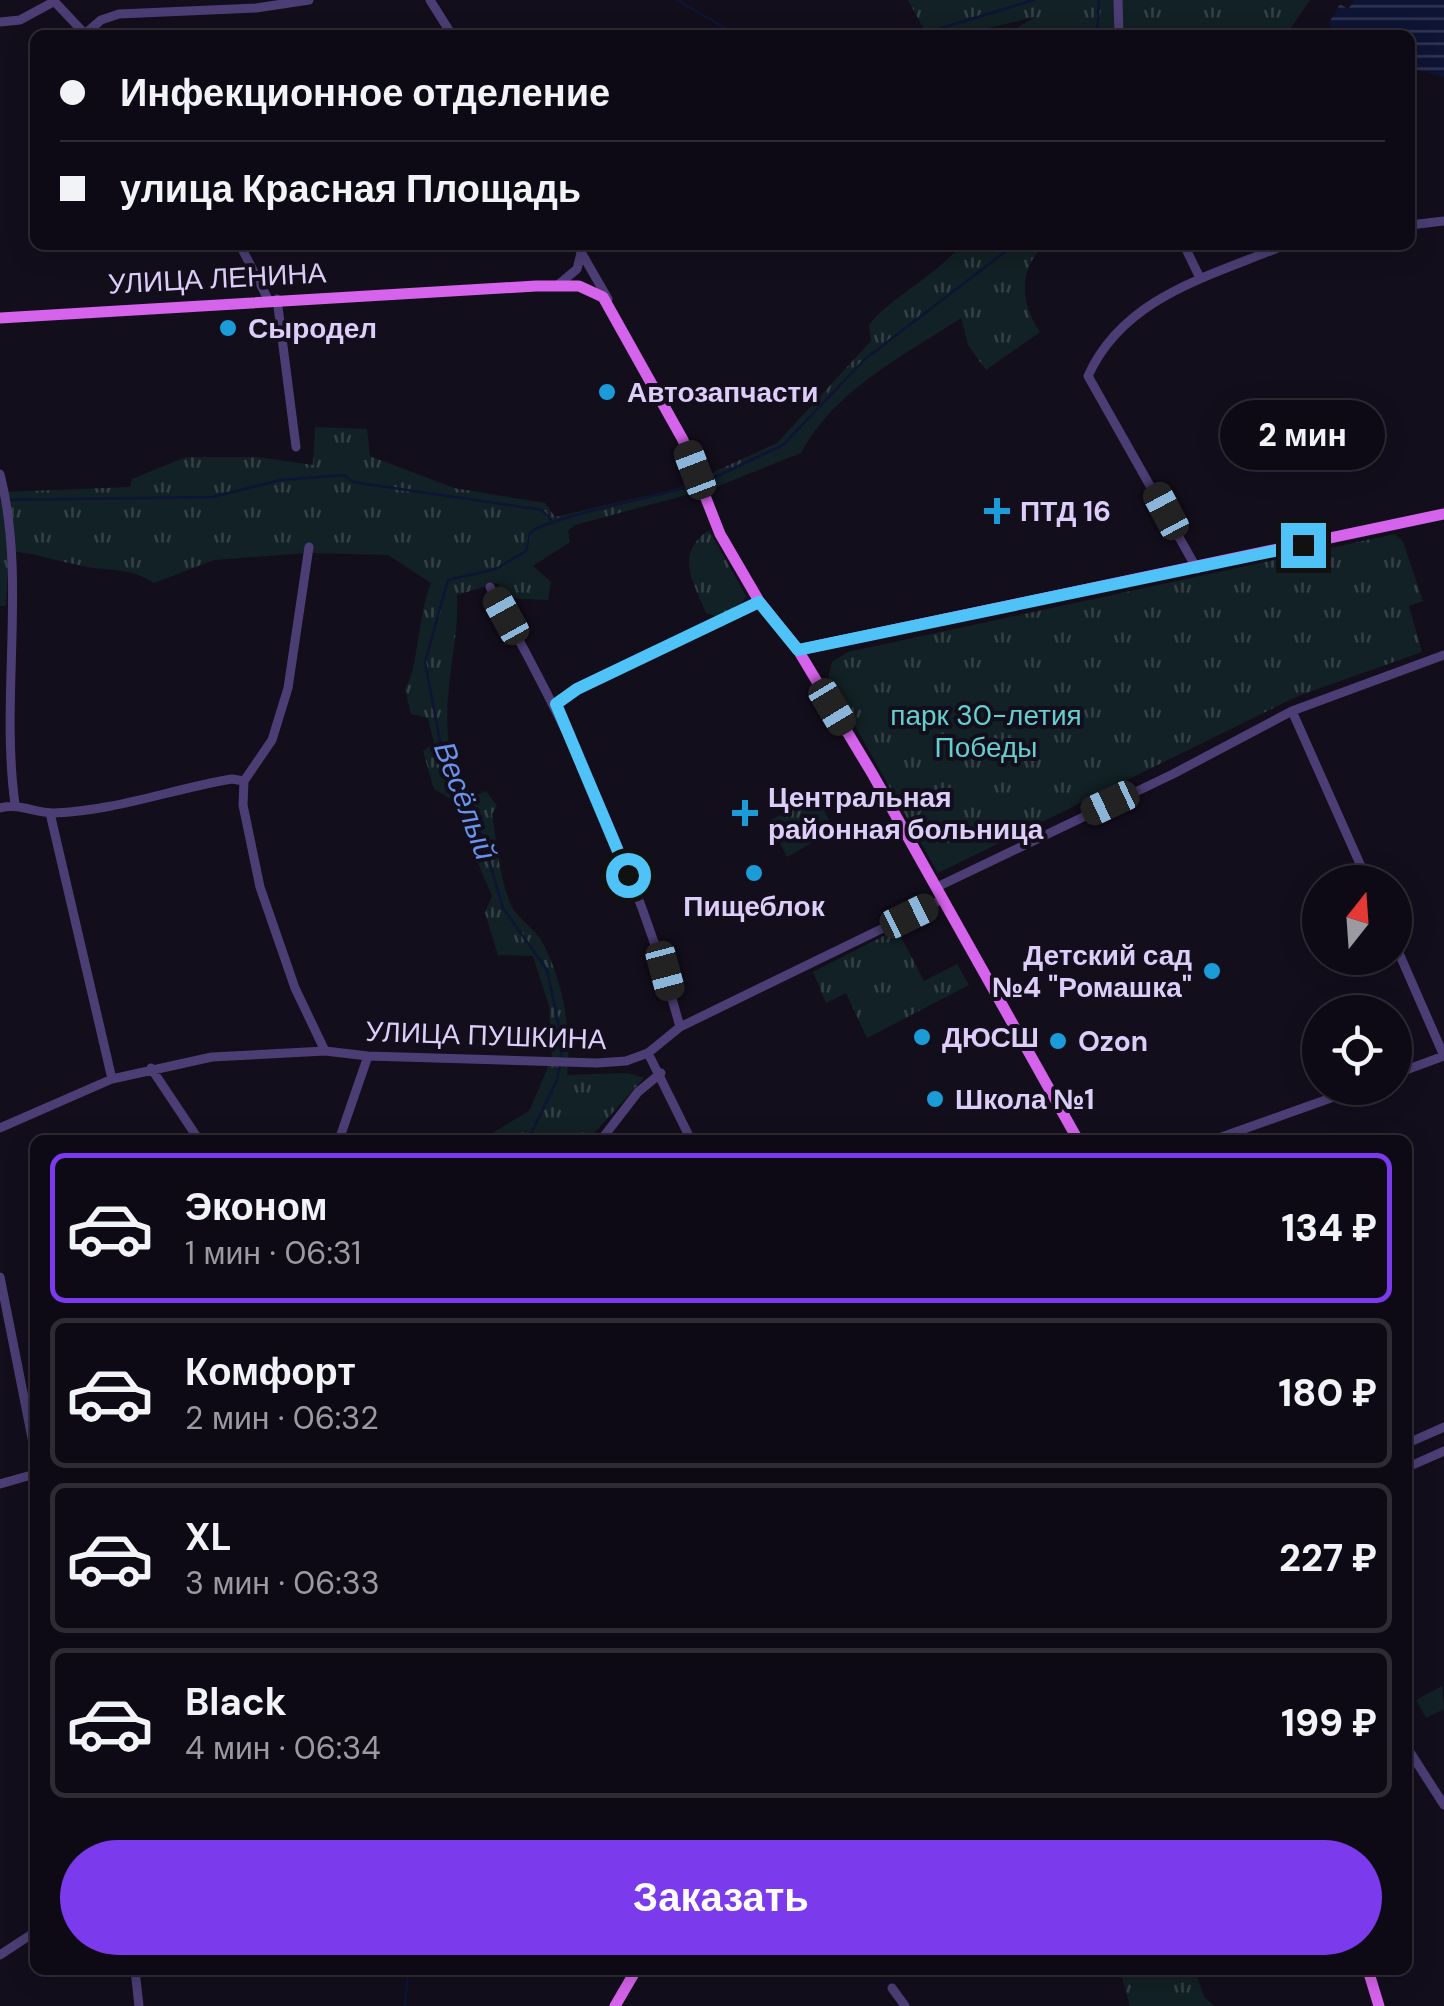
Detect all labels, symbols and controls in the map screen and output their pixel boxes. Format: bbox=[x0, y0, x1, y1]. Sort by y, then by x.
text: Инфекционное отделение bbox=[120, 68, 610, 118]
text: улица Красная Площадь bbox=[120, 164, 581, 214]
street label: УЛИЦА ЛЕНИНА bbox=[107, 254, 327, 303]
place label: Сыродел bbox=[248, 310, 377, 347]
marker: Сыродел bbox=[217, 317, 239, 339]
place label: Автозапчасти bbox=[627, 374, 819, 411]
marker: Автозапчасти bbox=[596, 381, 618, 403]
callout: 2 мин bbox=[1220, 400, 1386, 470]
text: 2 мин bbox=[1258, 414, 1347, 456]
car bbox=[670, 437, 720, 503]
car bbox=[1139, 477, 1193, 545]
place label: ПТД 16 bbox=[1020, 493, 1111, 530]
marker: ПТД 16 bbox=[984, 498, 1010, 524]
route end bbox=[1281, 523, 1326, 568]
car bbox=[478, 582, 534, 650]
car bbox=[804, 674, 860, 740]
park label: парк 30-летия Победы bbox=[890, 697, 1082, 766]
water label: Весёлый bbox=[425, 736, 506, 866]
car bbox=[1076, 777, 1144, 829]
place label: Центральная районная больница bbox=[768, 779, 1044, 848]
marker: Центральная районная больница bbox=[732, 800, 758, 826]
route start bbox=[606, 853, 651, 898]
marker: Пищеблок bbox=[743, 862, 765, 884]
north arrow bbox=[1302, 865, 1412, 975]
map controls bbox=[1302, 865, 1412, 1105]
place label: Пищеблок bbox=[683, 888, 826, 925]
car bbox=[875, 889, 943, 943]
place label: Детский сад №4 "Ромашка" bbox=[992, 937, 1192, 1006]
car bbox=[643, 938, 687, 1004]
marker: Детский сад №4 "Ромашка" bbox=[1201, 960, 1223, 982]
button: locate bbox=[1302, 995, 1412, 1105]
street label: УЛИЦА ПУШКИНА bbox=[365, 1013, 607, 1058]
place label: ДЮСШ bbox=[942, 1019, 1039, 1056]
place label: Ozon bbox=[1078, 1023, 1148, 1060]
marker: ДЮСШ bbox=[911, 1026, 933, 1048]
marker: Ozon bbox=[1047, 1030, 1069, 1052]
place label: Школа №1 bbox=[955, 1081, 1095, 1118]
marker: Школа №1 bbox=[924, 1088, 946, 1110]
text: Эконом bbox=[185, 1182, 328, 1232]
icon: car bbox=[65, 1183, 155, 1273]
text: 134 ₽ bbox=[1281, 1203, 1377, 1253]
text: 1 мин · 06:31 bbox=[185, 1232, 361, 1274]
text: Комфорт bbox=[185, 1347, 356, 1397]
icon: car bbox=[65, 1348, 155, 1438]
text: 180 ₽ bbox=[1278, 1368, 1377, 1418]
text: 2 мин · 06:32 bbox=[185, 1397, 379, 1439]
text: XL bbox=[185, 1512, 232, 1562]
icon: car bbox=[65, 1513, 155, 1603]
text: 227 ₽ bbox=[1279, 1533, 1377, 1583]
text: 3 мин · 06:33 bbox=[185, 1562, 380, 1604]
text: Black bbox=[185, 1677, 287, 1727]
icon: car bbox=[65, 1678, 155, 1768]
text: 199 ₽ bbox=[1281, 1698, 1377, 1748]
text: 4 мин · 06:34 bbox=[185, 1727, 381, 1769]
button: Заказать bbox=[60, 1840, 1382, 1955]

